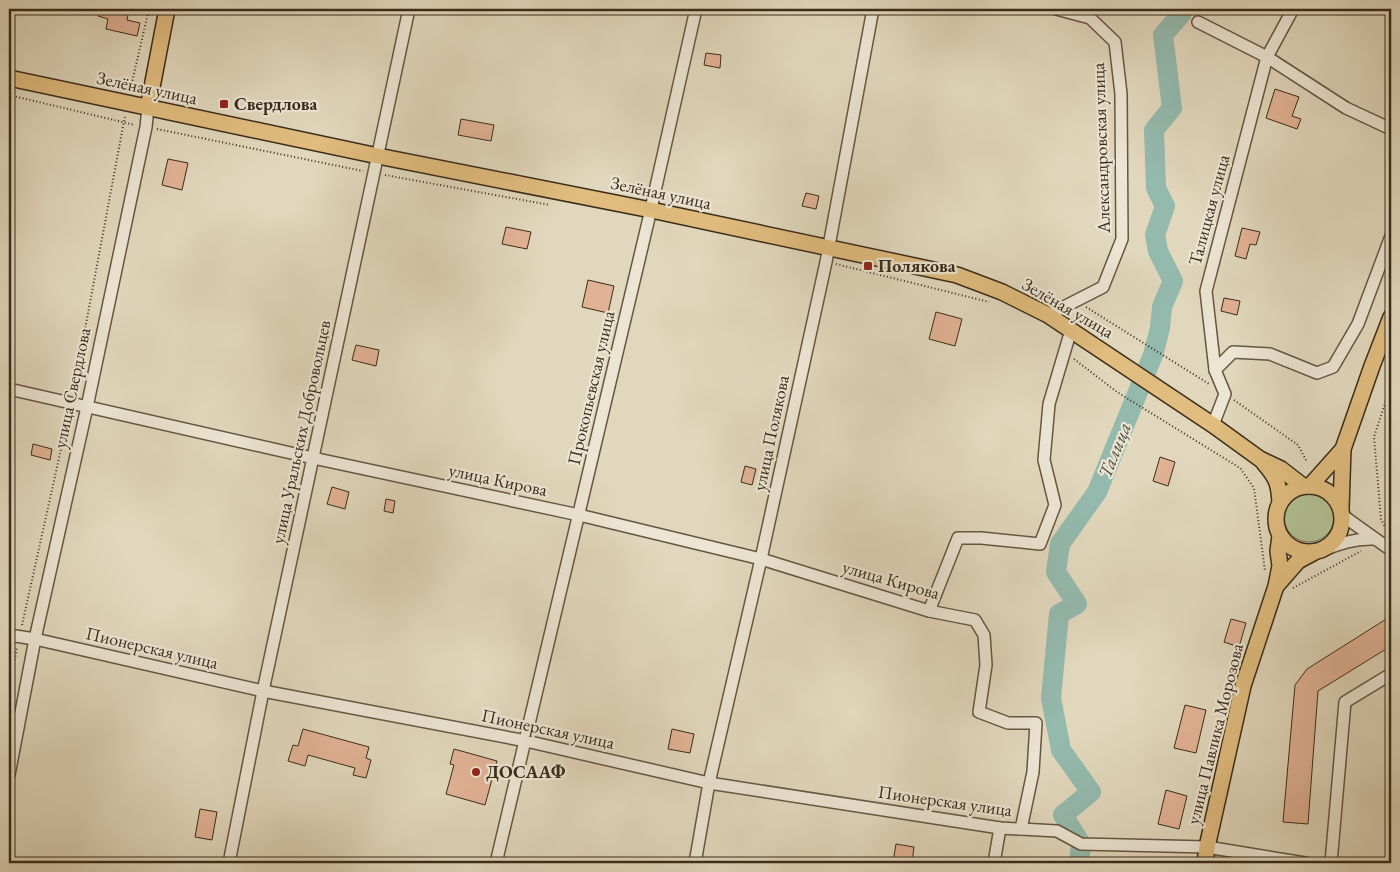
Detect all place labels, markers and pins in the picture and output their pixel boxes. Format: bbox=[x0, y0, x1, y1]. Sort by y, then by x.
place label: Свердлова bbox=[234, 92, 318, 115]
marker: Свердлова bbox=[218, 98, 230, 110]
place label: Полякова bbox=[878, 254, 956, 277]
marker: Полякова bbox=[862, 260, 874, 272]
place label: ДОСААФ bbox=[486, 760, 565, 783]
marker: ДОСААФ bbox=[470, 766, 482, 778]

